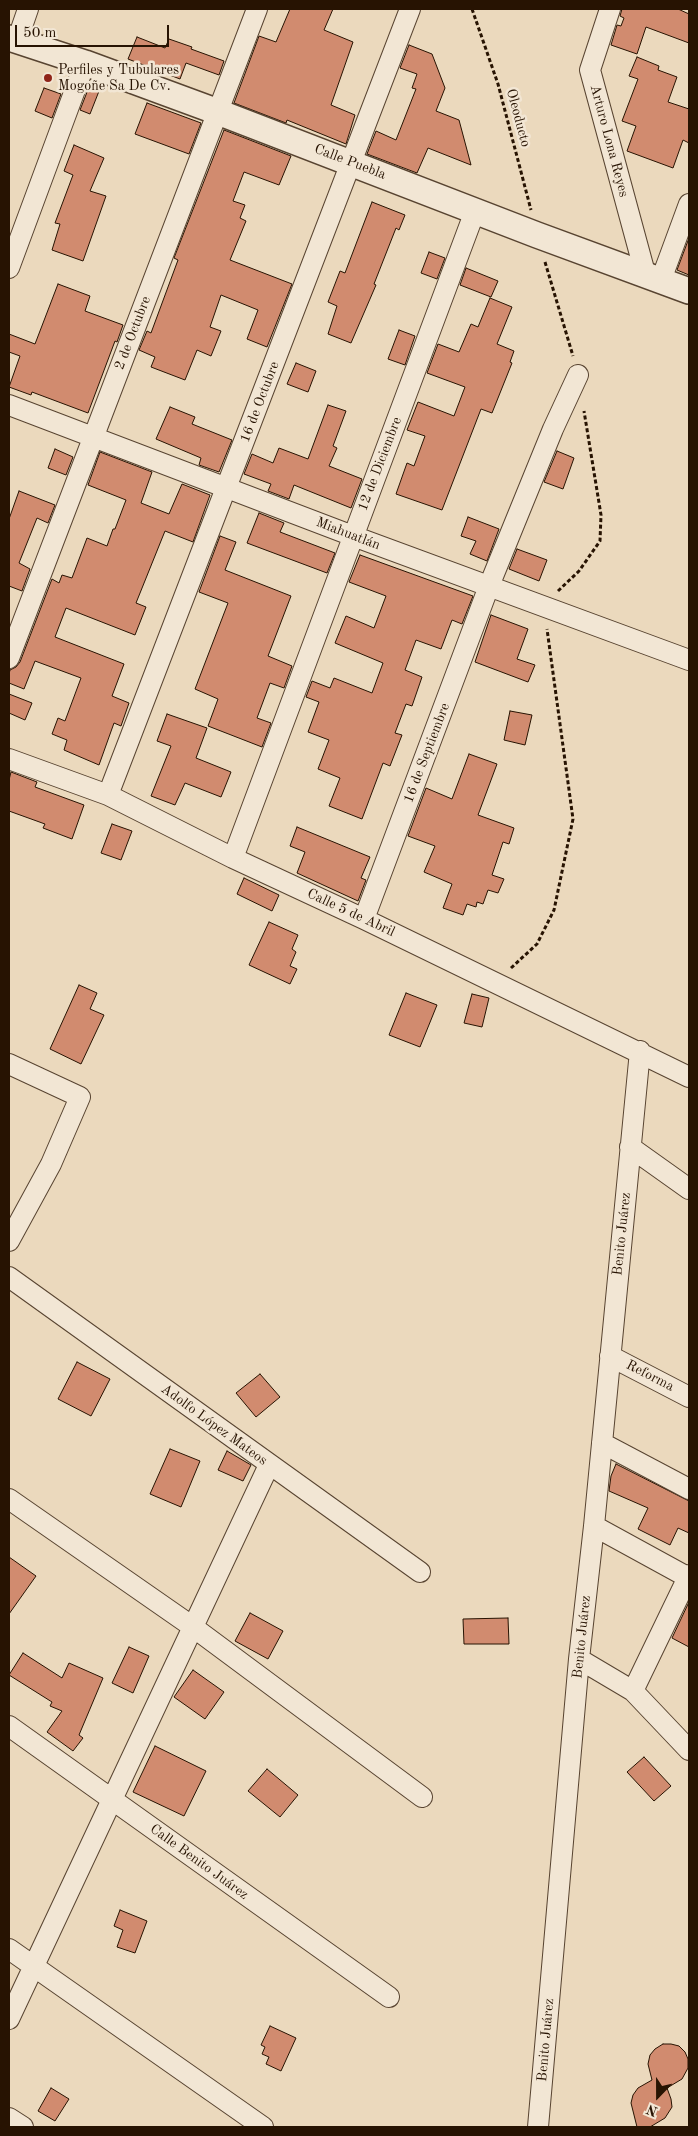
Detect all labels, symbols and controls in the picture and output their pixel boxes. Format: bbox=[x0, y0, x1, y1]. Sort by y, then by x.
scale bar bbox=[18, 15, 171, 47]
text: 50 m bbox=[23, 26, 57, 41]
place label: Perfiles y Tubulares Mogoñe Sa De Cv. bbox=[58, 62, 179, 94]
marker: Perfiles y Tubulares Mogoñe Sa De Cv. bbox=[42, 72, 54, 84]
street label: Arturo Lona Reyes bbox=[586, 83, 632, 199]
street label: Oleoducto bbox=[502, 87, 534, 149]
street label: Calle Puebla bbox=[312, 141, 388, 183]
street label: 2 de Octubre bbox=[111, 294, 155, 372]
street label: 16 de Octubre bbox=[237, 359, 283, 445]
street label: 12 de Diciembre bbox=[354, 415, 406, 513]
street label: Miahuatlán bbox=[313, 514, 383, 554]
street label: 16 de Septiembre bbox=[400, 701, 454, 805]
street label: Calle 5 de Abril bbox=[304, 885, 398, 941]
street label: Benito Juárez bbox=[609, 1192, 635, 1276]
street label: Reforma bbox=[623, 1357, 677, 1395]
street label: Adolfo López Mateos bbox=[158, 1381, 270, 1469]
street label: Benito Juárez bbox=[569, 1595, 595, 1679]
street label: Calle Benito Juárez bbox=[146, 1821, 252, 1903]
street label: Benito Juárez bbox=[534, 1998, 558, 2082]
north arrow bbox=[633, 2071, 683, 2121]
text: N bbox=[645, 2101, 660, 2118]

